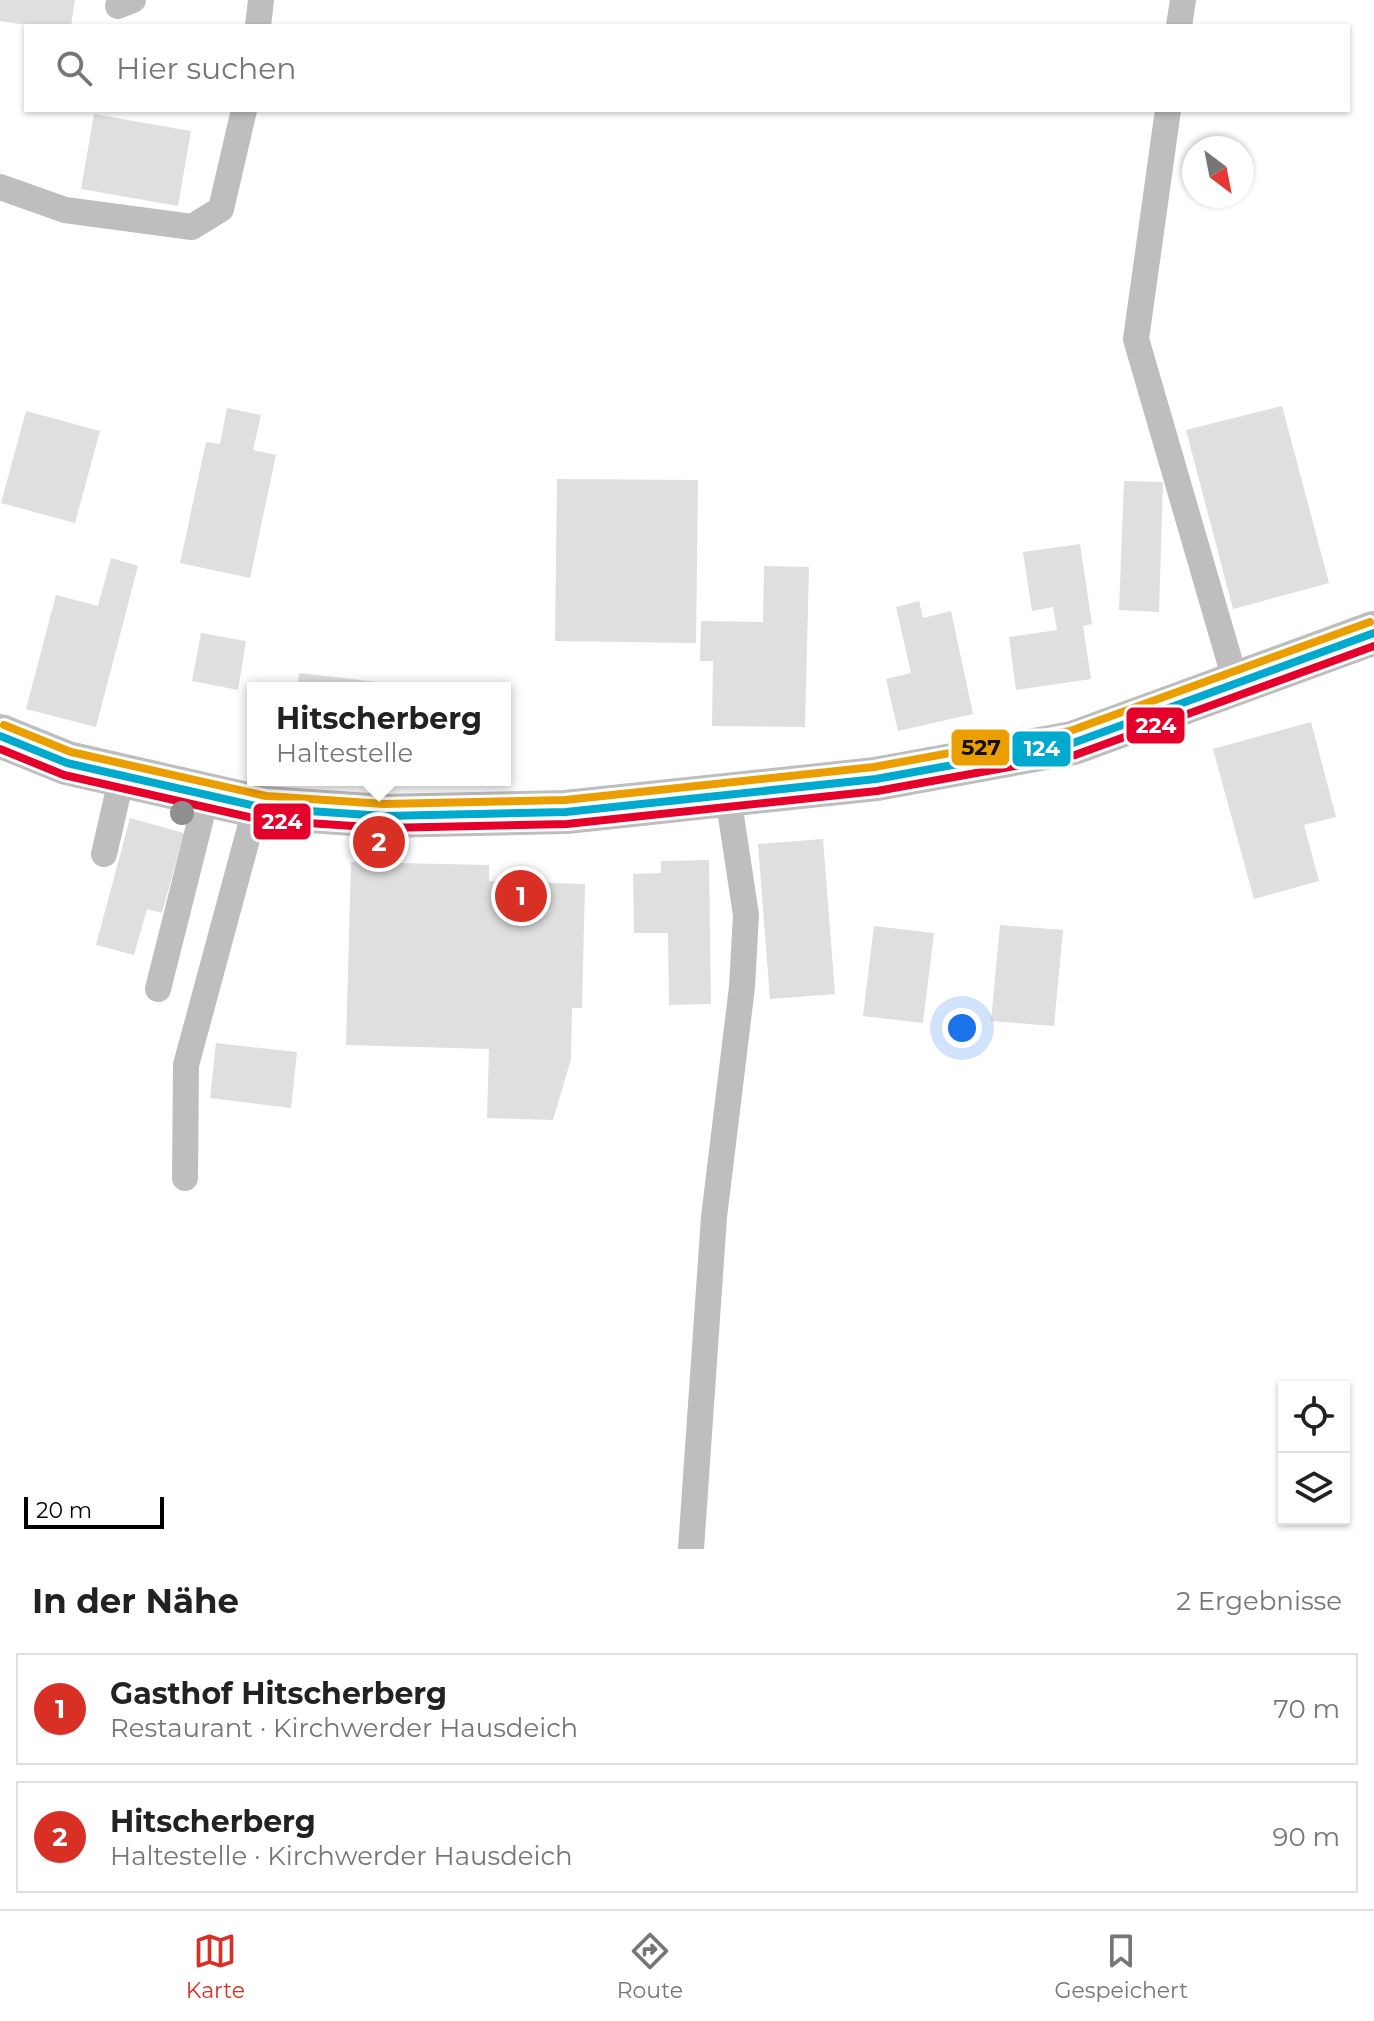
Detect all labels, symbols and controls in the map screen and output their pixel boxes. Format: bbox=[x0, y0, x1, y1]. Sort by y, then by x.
search box bbox=[24, 24, 1350, 112]
icon: search bbox=[52, 46, 96, 90]
text: Hier suchen bbox=[116, 50, 297, 87]
north arrow bbox=[1182, 136, 1254, 208]
popup bbox=[247, 682, 511, 786]
text: Hitscherberg bbox=[276, 700, 482, 737]
line badge: 224 bbox=[1125, 706, 1186, 745]
text: 224 bbox=[1136, 712, 1176, 739]
line badge: 527 bbox=[950, 728, 1011, 767]
line badge: 124 bbox=[1011, 730, 1072, 768]
text: 527 bbox=[961, 734, 1001, 761]
text: 124 bbox=[1024, 735, 1060, 762]
text: Haltestelle bbox=[276, 737, 413, 769]
line badge: 224 bbox=[252, 802, 312, 841]
text: 224 bbox=[262, 808, 302, 835]
pin: 2 bbox=[353, 812, 405, 872]
pin: 1 bbox=[495, 866, 547, 926]
your location bbox=[942, 1008, 982, 1048]
map controls bbox=[1278, 1381, 1350, 1525]
button: locate bbox=[1278, 1381, 1350, 1453]
button: layers bbox=[1278, 1453, 1350, 1525]
scale bar bbox=[24, 1493, 164, 1529]
text: 20 m bbox=[36, 1497, 92, 1524]
text: In der Nähe bbox=[32, 1580, 239, 1622]
text: 2 Ergebnisse bbox=[1176, 1585, 1342, 1617]
text: Gasthof Hitscherberg bbox=[110, 1675, 447, 1712]
text: 1 bbox=[55, 1693, 65, 1725]
text: 70 m bbox=[1274, 1693, 1340, 1725]
text: Restaurant · Kirchwerder Hausdeich bbox=[110, 1712, 578, 1744]
text: Hitscherberg bbox=[110, 1803, 316, 1840]
text: 2 bbox=[52, 1821, 68, 1853]
text: 90 m bbox=[1273, 1821, 1340, 1853]
text: Haltestelle · Kirchwerder Hausdeich bbox=[110, 1840, 572, 1872]
tab: Karte bbox=[186, 1929, 245, 2004]
tab: Route bbox=[617, 1929, 683, 2004]
tab: Gespeichert bbox=[1055, 1929, 1188, 2004]

